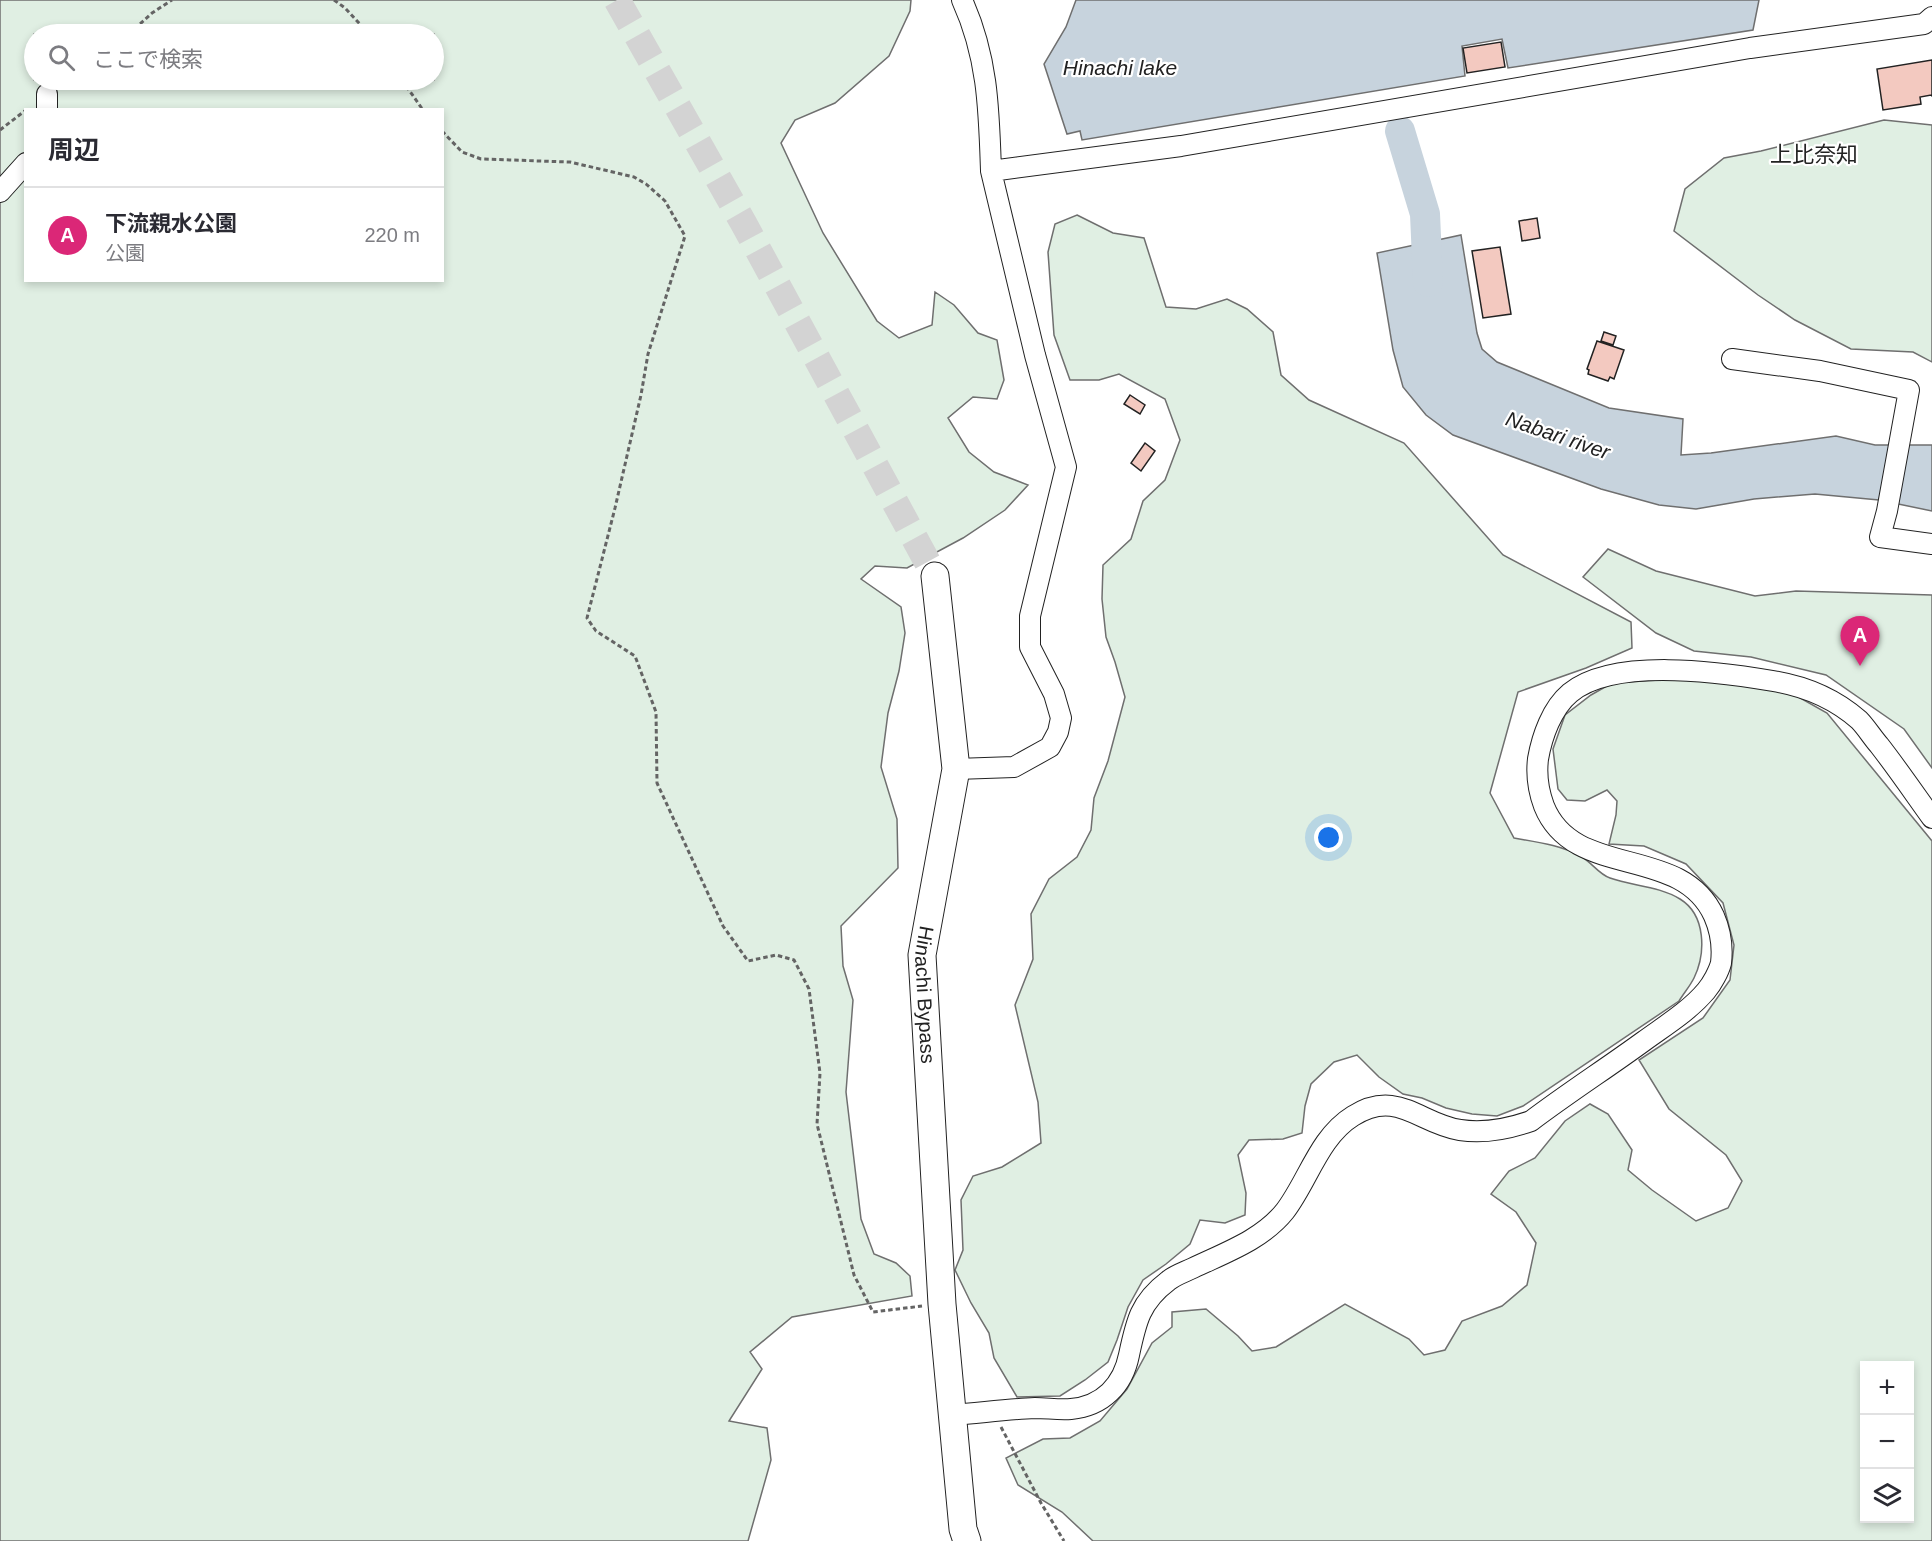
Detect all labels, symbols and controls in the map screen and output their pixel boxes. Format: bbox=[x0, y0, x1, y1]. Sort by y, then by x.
search box bbox=[24, 24, 444, 90]
icon: search bbox=[45, 41, 78, 74]
text: ここで検索 bbox=[93, 47, 203, 72]
water label: Hinachi lake bbox=[1063, 56, 1177, 79]
text: 周辺 bbox=[48, 135, 100, 165]
district label: 上比奈知 bbox=[1770, 142, 1858, 167]
text: 下流親水公園 bbox=[105, 211, 237, 236]
text: A bbox=[60, 224, 75, 246]
text: 220 m bbox=[364, 224, 420, 246]
text: 公園 bbox=[105, 242, 145, 264]
water label: Nabari river bbox=[1503, 406, 1614, 464]
pin: A bbox=[1840, 616, 1880, 666]
your location bbox=[1314, 823, 1343, 852]
street label: Hinachi Bypass bbox=[911, 924, 939, 1064]
map controls bbox=[1860, 1361, 1914, 1523]
button: + bbox=[1860, 1361, 1914, 1415]
button: − bbox=[1860, 1415, 1914, 1469]
button: layers bbox=[1860, 1469, 1914, 1523]

